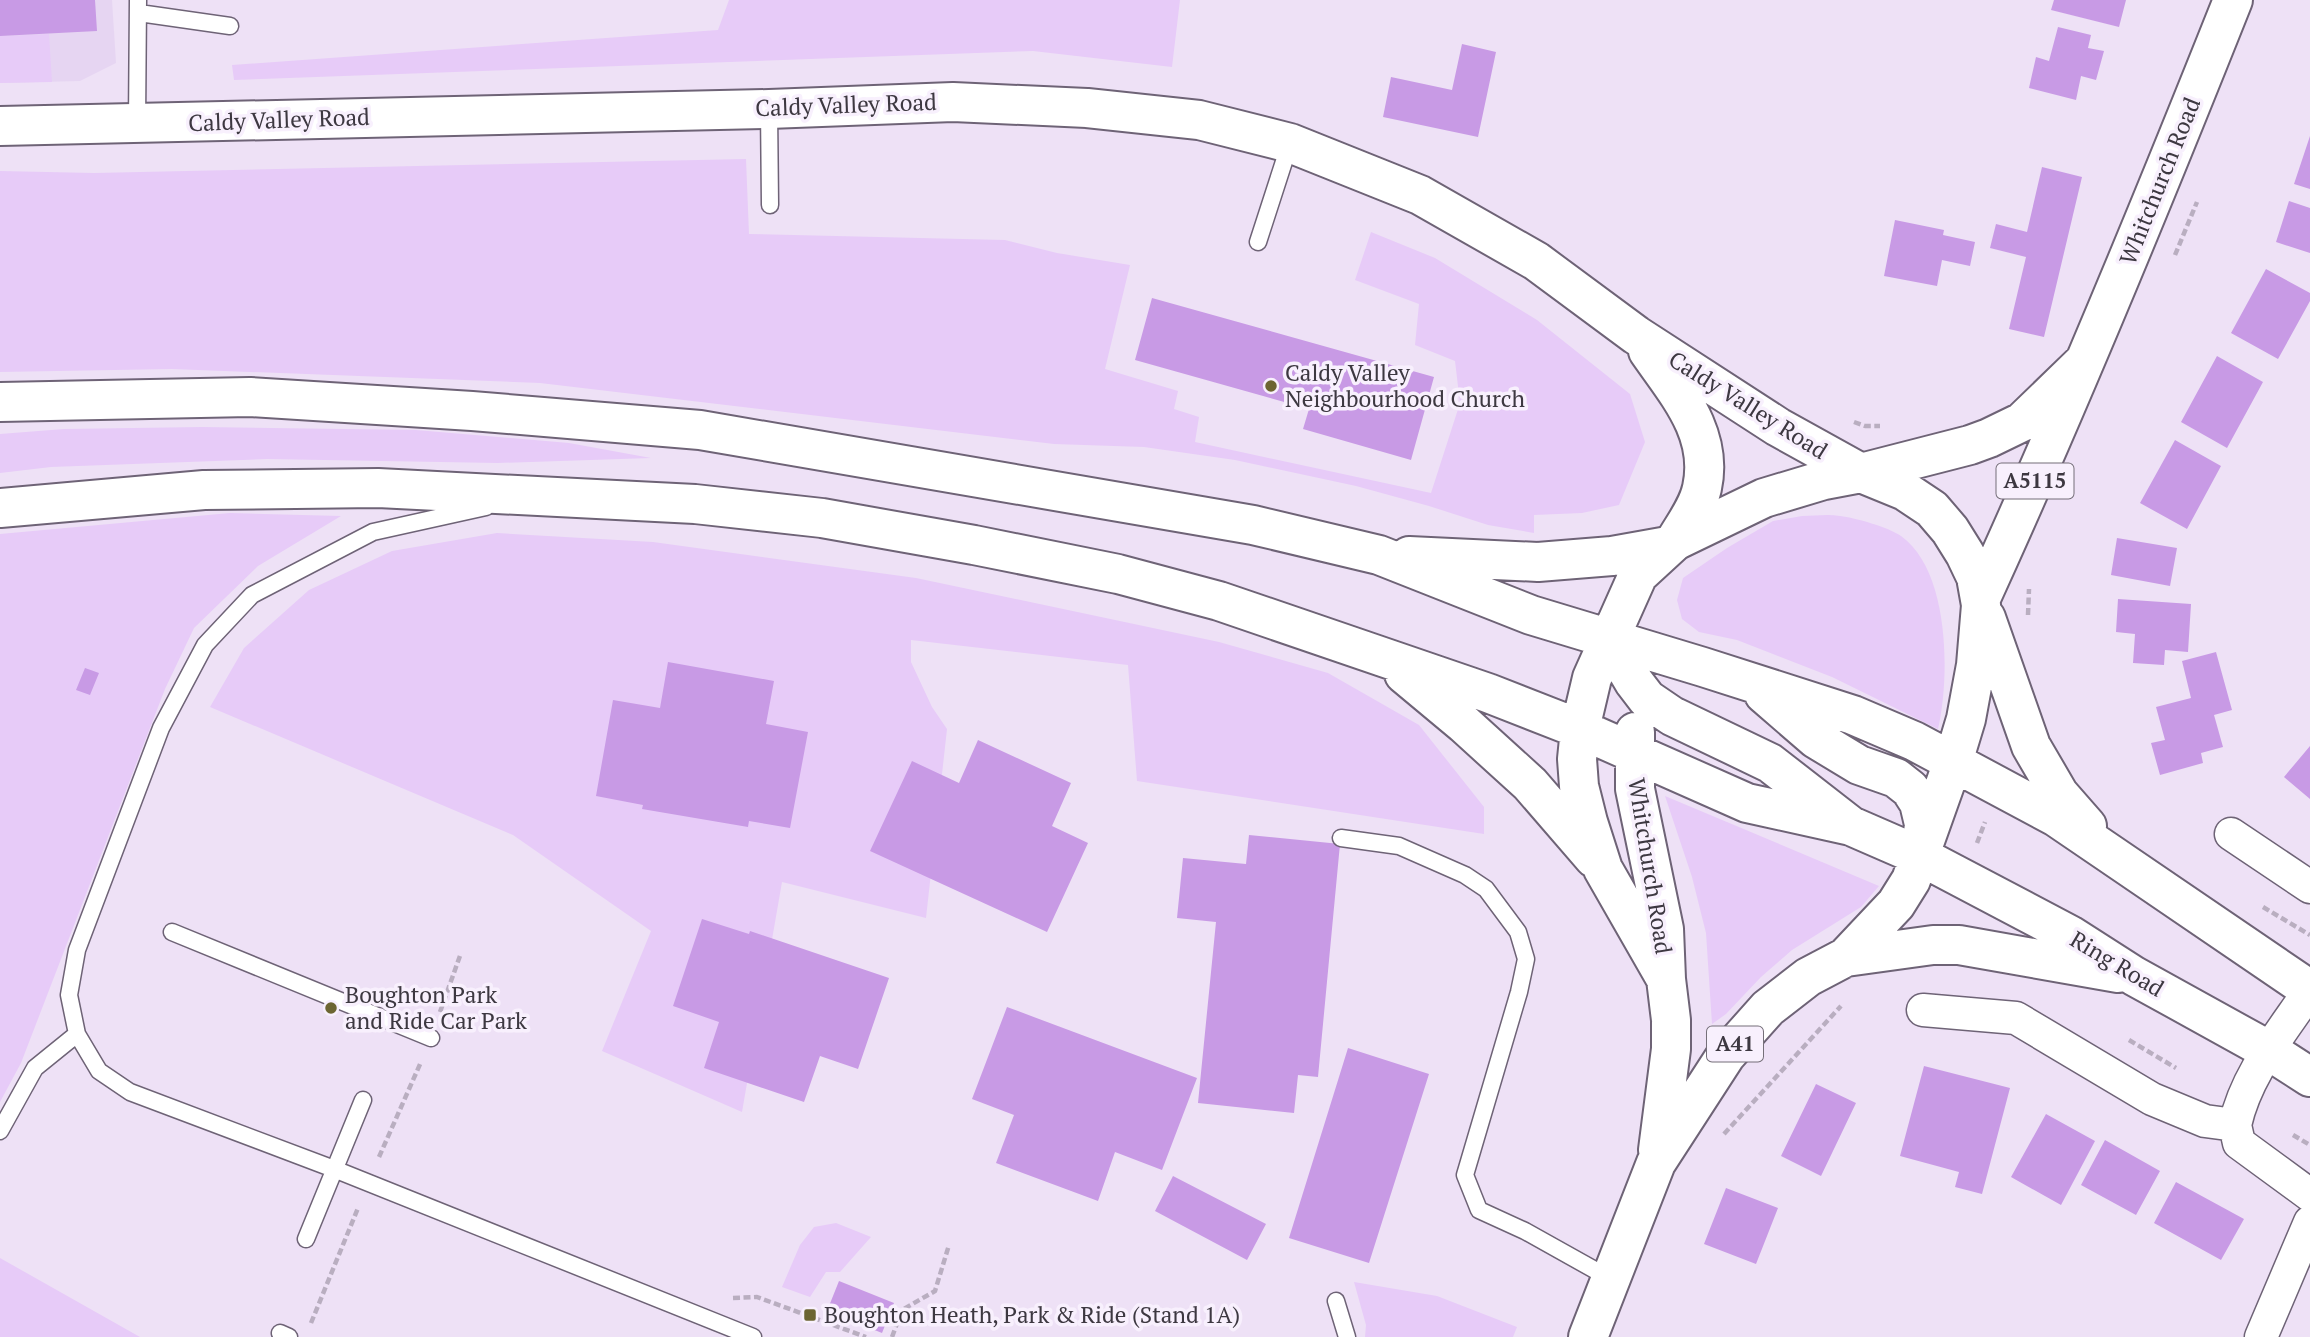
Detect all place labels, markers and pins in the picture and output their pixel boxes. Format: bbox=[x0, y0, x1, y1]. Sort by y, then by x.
place label: Caldy Valley Neighbourhood Church bbox=[1285, 357, 1526, 414]
marker: Caldy Valley Neighbourhood Church bbox=[1263, 378, 1279, 394]
place label: Boughton Park and Ride Car Park bbox=[345, 979, 527, 1036]
marker: Boughton Park and Ride Car Park bbox=[323, 1000, 339, 1016]
place label: Boughton Heath, Park & Ride (Stand 1A) bbox=[824, 1299, 1240, 1330]
marker: Boughton Heath, Park & Ride (Stand 1A) bbox=[802, 1307, 818, 1323]

